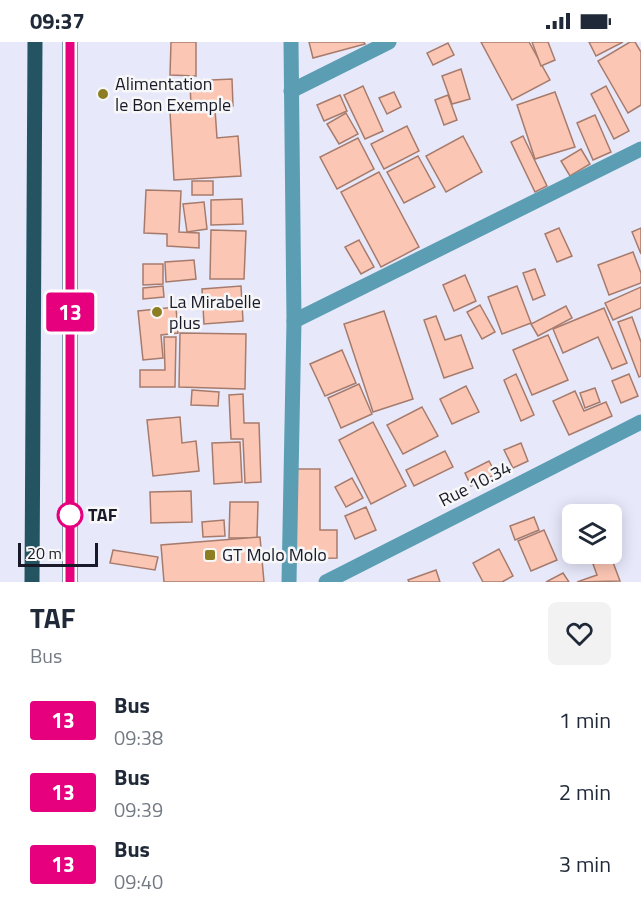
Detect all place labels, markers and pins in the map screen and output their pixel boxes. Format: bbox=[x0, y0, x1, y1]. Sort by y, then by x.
place label: Alimentation le Bon Exemple bbox=[115, 70, 231, 118]
marker: Alimentation le Bon Exemple bbox=[96, 87, 110, 101]
place label: La Mirabelle plus bbox=[169, 288, 261, 336]
marker: La Mirabelle plus bbox=[150, 305, 164, 319]
place label: TAF bbox=[88, 501, 118, 528]
marker: TAF bbox=[57, 502, 83, 528]
place label: GT Molo Molo bbox=[222, 541, 327, 568]
marker: GT Molo Molo bbox=[203, 548, 217, 562]

